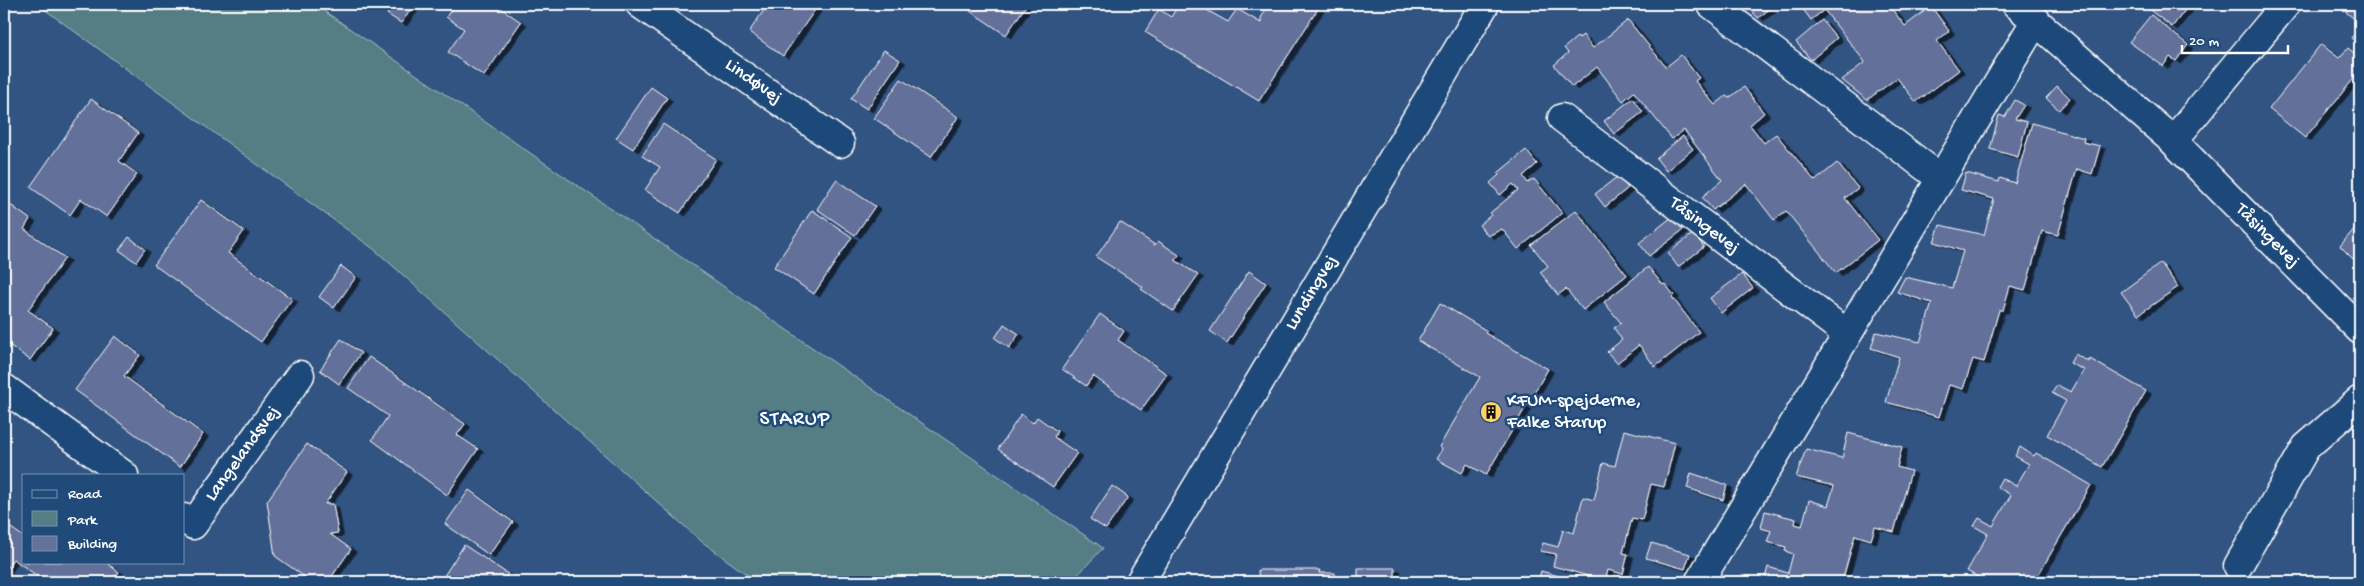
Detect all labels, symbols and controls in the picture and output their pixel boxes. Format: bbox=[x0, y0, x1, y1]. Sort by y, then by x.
scale bar bbox=[2182, 22, 2288, 54]
text: 20 m bbox=[2189, 33, 2219, 51]
street label: Lindøvej bbox=[720, 54, 786, 110]
street label: Tåsingevej bbox=[1663, 191, 1744, 260]
street label: Tåsingevej bbox=[2229, 198, 2304, 273]
street label: Lundingvej bbox=[1281, 251, 1343, 335]
place label: KFUM-spejderne, Falke Starup bbox=[1506, 390, 1641, 435]
building icon: KFUM-spejderne, Falke Starup bbox=[1479, 400, 1503, 424]
street label: Langelandsvej bbox=[201, 402, 285, 506]
district label: STARUP bbox=[760, 408, 830, 433]
legend bbox=[22, 474, 185, 564]
text: Road bbox=[68, 486, 102, 504]
text: Park bbox=[67, 512, 98, 530]
text: Building bbox=[67, 536, 117, 554]

